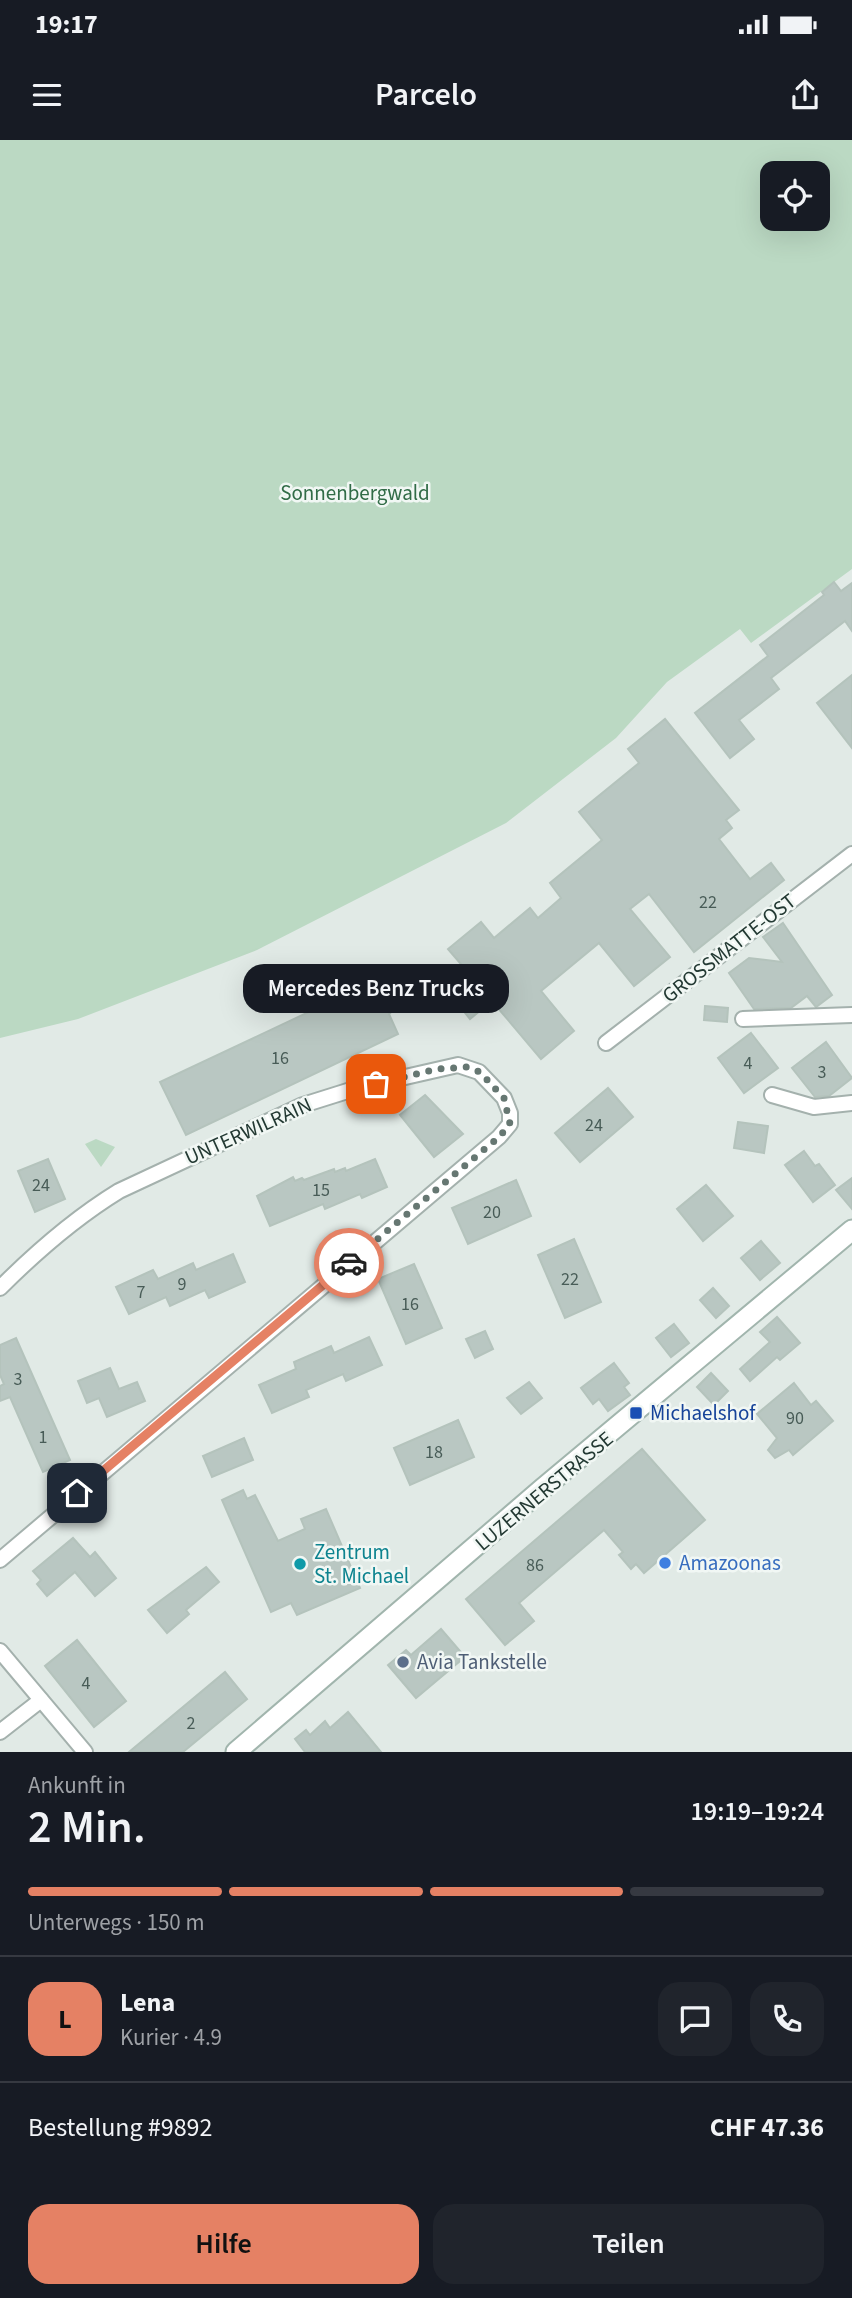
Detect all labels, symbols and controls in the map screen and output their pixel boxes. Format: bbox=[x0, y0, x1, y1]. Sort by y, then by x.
text: 19:17 bbox=[35, 6, 98, 43]
text: Parcelo bbox=[375, 72, 477, 118]
icon: menu bbox=[28, 76, 66, 114]
icon: share bbox=[786, 76, 824, 114]
map controls bbox=[760, 161, 830, 231]
button: locate bbox=[760, 161, 830, 231]
park label: Sonnenbergwald bbox=[280, 478, 430, 508]
street label: GROSSMATTE-OST bbox=[656, 886, 802, 1010]
house number: 22 bbox=[699, 890, 717, 915]
callout: Mercedes Benz Trucks bbox=[243, 965, 509, 1014]
text: Mercedes Benz Trucks bbox=[268, 972, 484, 1005]
house number: 16 bbox=[271, 1046, 289, 1071]
house number: 4 bbox=[744, 1051, 753, 1076]
pin bbox=[346, 1054, 406, 1114]
house number: 3 bbox=[818, 1060, 827, 1085]
icon: bag bbox=[357, 1065, 395, 1103]
street label: UNTERWILRAIN bbox=[180, 1090, 316, 1172]
house number: 24 bbox=[585, 1113, 603, 1138]
house number: 24 bbox=[32, 1173, 50, 1198]
house number: 15 bbox=[312, 1178, 330, 1203]
house number: 20 bbox=[483, 1200, 501, 1225]
courier bbox=[314, 1228, 384, 1298]
icon: car bbox=[330, 1244, 368, 1282]
house number: 22 bbox=[561, 1267, 579, 1292]
house number: 9 bbox=[178, 1272, 187, 1297]
house number: 7 bbox=[137, 1280, 146, 1305]
house number: 16 bbox=[401, 1292, 419, 1317]
house number: 3 bbox=[14, 1367, 23, 1392]
place label: Michaelshof bbox=[650, 1398, 756, 1428]
marker: Michaelshof bbox=[628, 1405, 644, 1421]
house number: 90 bbox=[786, 1406, 804, 1431]
street label: LUZERNERSTRASSE bbox=[468, 1424, 620, 1558]
house number: 1 bbox=[39, 1425, 47, 1450]
house number: 18 bbox=[425, 1440, 443, 1465]
pin bbox=[47, 1463, 107, 1523]
icon: home bbox=[58, 1474, 96, 1512]
place label: Zentrum St. Michael bbox=[314, 1537, 409, 1591]
place label: Amazoonas bbox=[679, 1548, 781, 1578]
house number: 86 bbox=[526, 1553, 544, 1578]
marker: Amazoonas bbox=[657, 1555, 673, 1571]
marker: Zentrum St. Michael bbox=[292, 1556, 308, 1572]
place label: Avia Tankstelle bbox=[417, 1647, 547, 1677]
marker: Avia Tankstelle bbox=[395, 1654, 411, 1670]
house number: 4 bbox=[82, 1671, 91, 1696]
house number: 2 bbox=[187, 1711, 196, 1736]
text: Ankunft in bbox=[28, 1769, 126, 1802]
text: 19:19–19:24 bbox=[691, 1793, 824, 1830]
text: 2 Min. bbox=[28, 1795, 146, 1860]
text: Unterwegs · 150 m bbox=[28, 1906, 204, 1939]
button: chat bbox=[658, 1982, 732, 2056]
button: phone bbox=[750, 1982, 824, 2056]
text: Lena bbox=[120, 1984, 175, 2021]
text: L bbox=[58, 2001, 72, 2038]
text: Kurier · 4.9 bbox=[120, 2021, 222, 2054]
text: Bestellung #9892 bbox=[28, 2109, 212, 2146]
text: CHF 47.36 bbox=[710, 2109, 824, 2146]
button: Hilfe bbox=[28, 2204, 419, 2284]
button: Teilen bbox=[433, 2204, 824, 2284]

